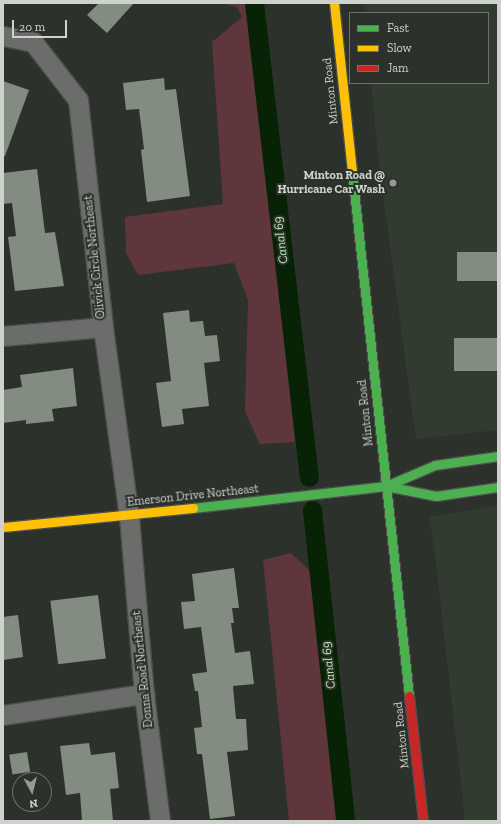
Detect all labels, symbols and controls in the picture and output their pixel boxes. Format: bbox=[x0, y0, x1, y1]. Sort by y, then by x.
scale bar bbox=[14, 12, 69, 38]
legend bbox=[349, 12, 489, 84]
text: 20 m bbox=[19, 20, 45, 34]
text: Fast bbox=[387, 21, 409, 35]
text: Slow bbox=[387, 41, 412, 55]
street label: Minton Road bbox=[320, 57, 342, 125]
text: Jam bbox=[387, 61, 408, 75]
place label: Minton Road @ Hurricane Car Wash bbox=[277, 169, 385, 197]
marker: Minton Road @ Hurricane Car Wash bbox=[388, 178, 398, 188]
street label: Olivick Circle Northeast bbox=[81, 194, 109, 320]
water label: Canal 69 bbox=[270, 215, 292, 265]
street label: Minton Road bbox=[355, 379, 377, 447]
street label: Emerson Drive Northeast bbox=[127, 482, 259, 510]
street label: Donna Road Northeast bbox=[130, 610, 156, 728]
water label: Canal 69 bbox=[319, 640, 339, 690]
street label: Minton Road bbox=[391, 701, 413, 769]
north arrow bbox=[12, 772, 52, 812]
text: N bbox=[28, 796, 38, 810]

